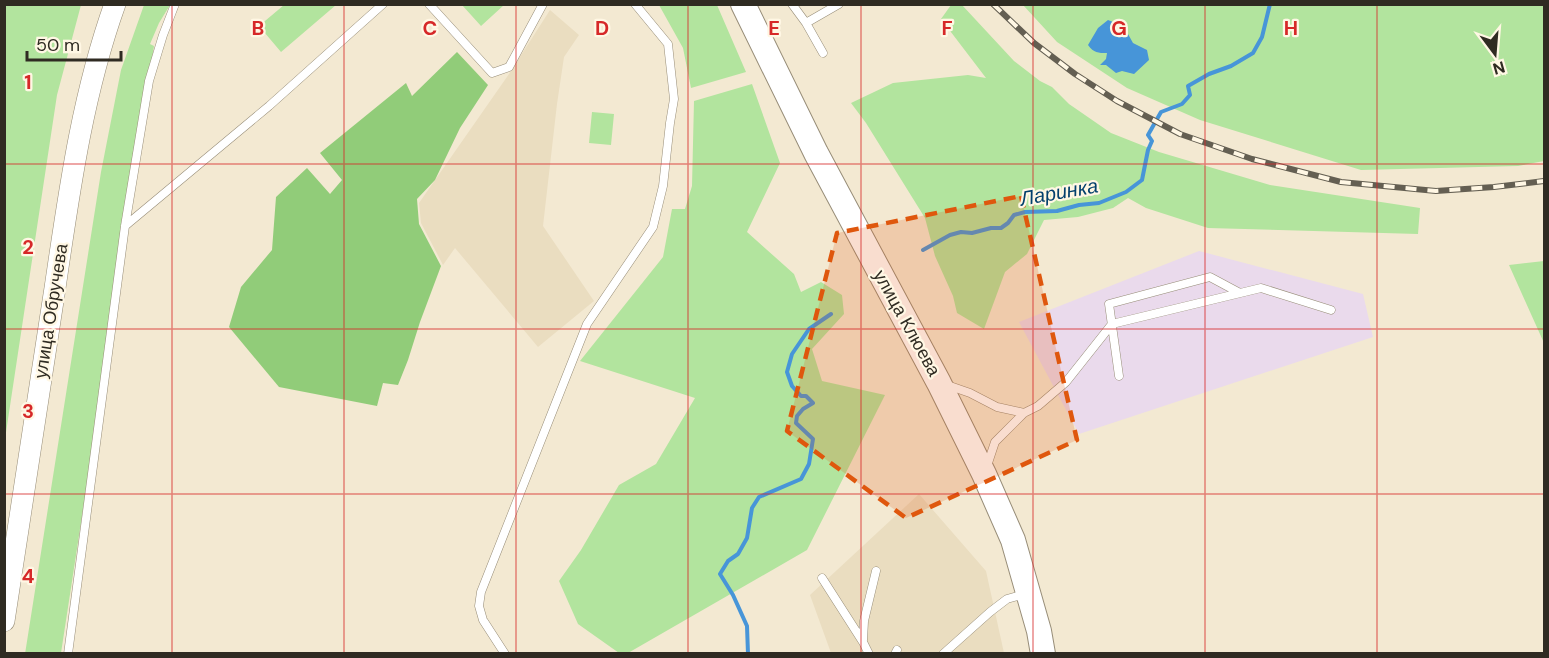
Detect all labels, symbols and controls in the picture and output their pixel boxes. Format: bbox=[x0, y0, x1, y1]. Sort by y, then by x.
text: B bbox=[252, 15, 264, 41]
text: C bbox=[423, 15, 437, 41]
text: D bbox=[595, 15, 609, 41]
text: E bbox=[768, 15, 780, 41]
text: F bbox=[941, 15, 953, 41]
text: G bbox=[1111, 15, 1127, 41]
text: H bbox=[1284, 15, 1298, 41]
scale bar bbox=[27, 24, 122, 62]
north arrow bbox=[1465, 24, 1525, 84]
text: 50 m bbox=[36, 33, 80, 57]
text: N bbox=[1490, 56, 1508, 80]
text: 1 bbox=[24, 69, 32, 95]
water label: Ларинка bbox=[1016, 172, 1100, 212]
text: 2 bbox=[22, 234, 34, 260]
street label: улица Обручева bbox=[28, 241, 74, 380]
street label: улица Клюева bbox=[868, 266, 947, 381]
text: 3 bbox=[22, 398, 34, 424]
text: 4 bbox=[22, 563, 35, 589]

